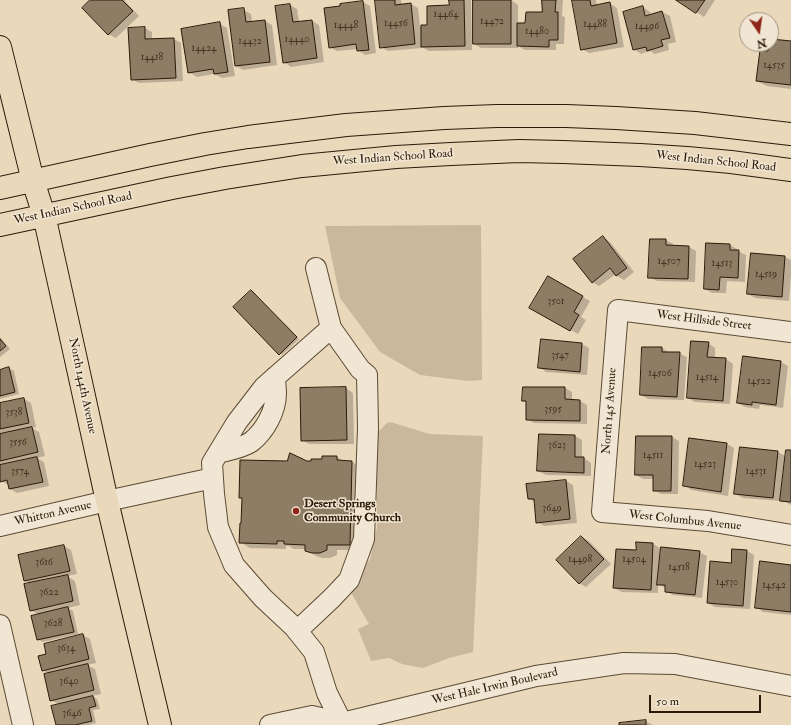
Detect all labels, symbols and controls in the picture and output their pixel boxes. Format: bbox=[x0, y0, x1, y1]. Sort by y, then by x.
house number: 14464 bbox=[434, 9, 458, 21]
north arrow bbox=[739, 12, 779, 52]
house number: 14472 bbox=[480, 16, 504, 28]
house number: 14456 bbox=[384, 18, 408, 30]
house number: 14488 bbox=[583, 19, 607, 31]
house number: 14448 bbox=[334, 20, 358, 32]
house number: 14496 bbox=[635, 21, 659, 33]
house number: 14480 bbox=[525, 26, 549, 38]
house number: 14440 bbox=[285, 34, 309, 46]
house number: 14432 bbox=[238, 36, 262, 48]
text: N bbox=[755, 36, 768, 51]
house number: 14424 bbox=[192, 43, 216, 55]
house number: 14418 bbox=[141, 52, 163, 64]
house number: 14535 bbox=[763, 60, 785, 72]
street label: West Indian School Road bbox=[332, 147, 454, 169]
street label: West Indian School Road bbox=[655, 149, 777, 175]
street label: West Indian School Road bbox=[13, 189, 133, 229]
house number: 14507 bbox=[658, 256, 680, 268]
house number: 14513 bbox=[712, 258, 732, 270]
house number: 14519 bbox=[755, 269, 777, 281]
house number: 3501 bbox=[548, 296, 564, 308]
street label: West Hillside Street bbox=[656, 308, 752, 334]
street label: North 144th Avenue bbox=[65, 337, 99, 435]
house number: 3547 bbox=[551, 350, 569, 362]
street label: North 145 Avenue bbox=[600, 367, 620, 455]
house number: 14506 bbox=[648, 368, 672, 380]
house number: 14514 bbox=[696, 372, 718, 384]
house number: 14522 bbox=[747, 376, 771, 388]
house number: 3595 bbox=[544, 404, 562, 416]
house number: 3538 bbox=[6, 407, 22, 419]
house number: 3556 bbox=[9, 437, 27, 449]
house number: 3623 bbox=[548, 440, 566, 452]
house number: 14511 bbox=[643, 450, 663, 462]
house number: 14523 bbox=[694, 459, 716, 471]
house number: 3574 bbox=[11, 466, 29, 478]
house number: 14531 bbox=[746, 466, 766, 478]
place label: Desert Springs Community Church bbox=[304, 497, 401, 525]
street label: Whitton Avenue bbox=[13, 498, 93, 530]
house number: 3649 bbox=[542, 503, 562, 515]
marker: Desert Springs Community Church bbox=[291, 506, 301, 516]
street label: West Columbus Avenue bbox=[628, 508, 742, 534]
house number: 14498 bbox=[568, 554, 592, 566]
house number: 14504 bbox=[622, 554, 646, 566]
house number: 3616 bbox=[35, 557, 53, 569]
house number: 14518 bbox=[668, 562, 690, 574]
house number: 14530 bbox=[716, 577, 738, 589]
house number: 14542 bbox=[762, 580, 786, 592]
house number: 3622 bbox=[39, 587, 59, 599]
house number: 3628 bbox=[44, 618, 62, 630]
house number: 3634 bbox=[57, 643, 75, 655]
street label: West Hale Irwin Boulevard bbox=[431, 665, 559, 709]
house number: 3640 bbox=[59, 676, 79, 688]
scale bar bbox=[651, 687, 763, 713]
text: 50 m bbox=[656, 694, 679, 709]
house number: 3646 bbox=[62, 708, 82, 720]

